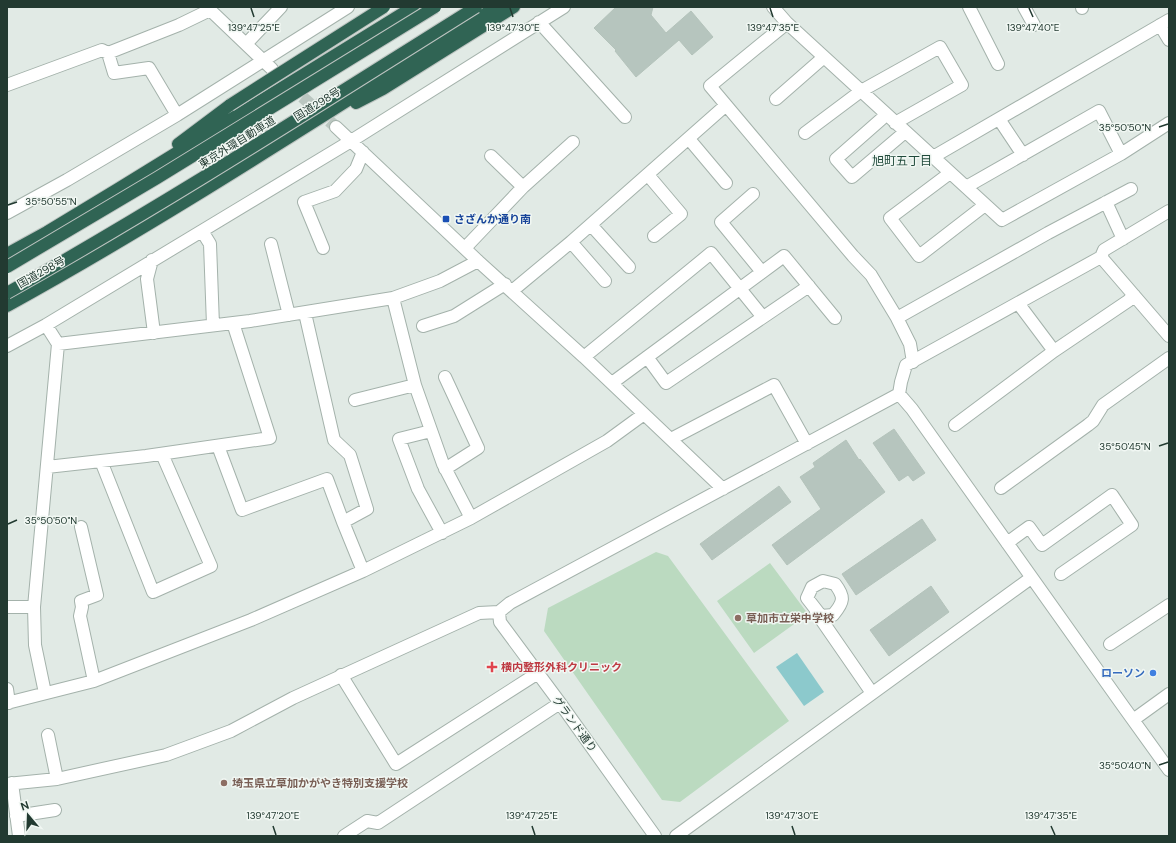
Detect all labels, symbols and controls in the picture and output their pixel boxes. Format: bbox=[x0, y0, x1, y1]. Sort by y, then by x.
text: 139°47'25"E bbox=[228, 21, 280, 34]
text: 139°47'30"E bbox=[486, 21, 540, 34]
text: 139°47'35"E bbox=[747, 21, 799, 34]
text: 139°47'40"E bbox=[1007, 21, 1060, 34]
street label: 国道298号 bbox=[291, 84, 343, 124]
street label: 東京外環自動車道 bbox=[196, 113, 278, 171]
text: 35°50'50"N bbox=[1099, 121, 1151, 134]
district label: 旭町五丁目 bbox=[872, 153, 932, 169]
text: 35°50'55"N bbox=[25, 195, 77, 208]
place label: さざんか通り南 bbox=[454, 212, 531, 226]
marker: さざんか通り南 bbox=[441, 214, 451, 224]
street label: 国道298号 bbox=[15, 253, 67, 291]
text: 35°50'45"N bbox=[1099, 440, 1151, 453]
text: 35°50'50"N bbox=[25, 514, 77, 527]
place label: 草加市立栄中学校 bbox=[746, 611, 834, 625]
marker: 草加市立栄中学校 bbox=[733, 613, 743, 623]
place label: 横内整形外科クリニック bbox=[501, 660, 622, 674]
marker: 横内整形外科クリニック bbox=[486, 661, 498, 673]
place label: ローソン bbox=[1101, 666, 1145, 680]
marker: ローソン bbox=[1148, 668, 1158, 678]
street label: グランド通り bbox=[550, 693, 600, 755]
text: 35°50'40"N bbox=[1099, 759, 1151, 772]
place label: 埼玉県立草加かがやき特別支援学校 bbox=[232, 776, 408, 790]
marker: 埼玉県立草加かがやき特別支援学校 bbox=[219, 778, 229, 788]
north arrow bbox=[8, 795, 48, 835]
text: N bbox=[19, 798, 31, 813]
text: 139°47'20"E bbox=[247, 809, 300, 822]
text: 139°47'25"E bbox=[506, 809, 558, 822]
text: 139°47'30"E bbox=[765, 809, 819, 822]
text: 139°47'35"E bbox=[1025, 809, 1077, 822]

